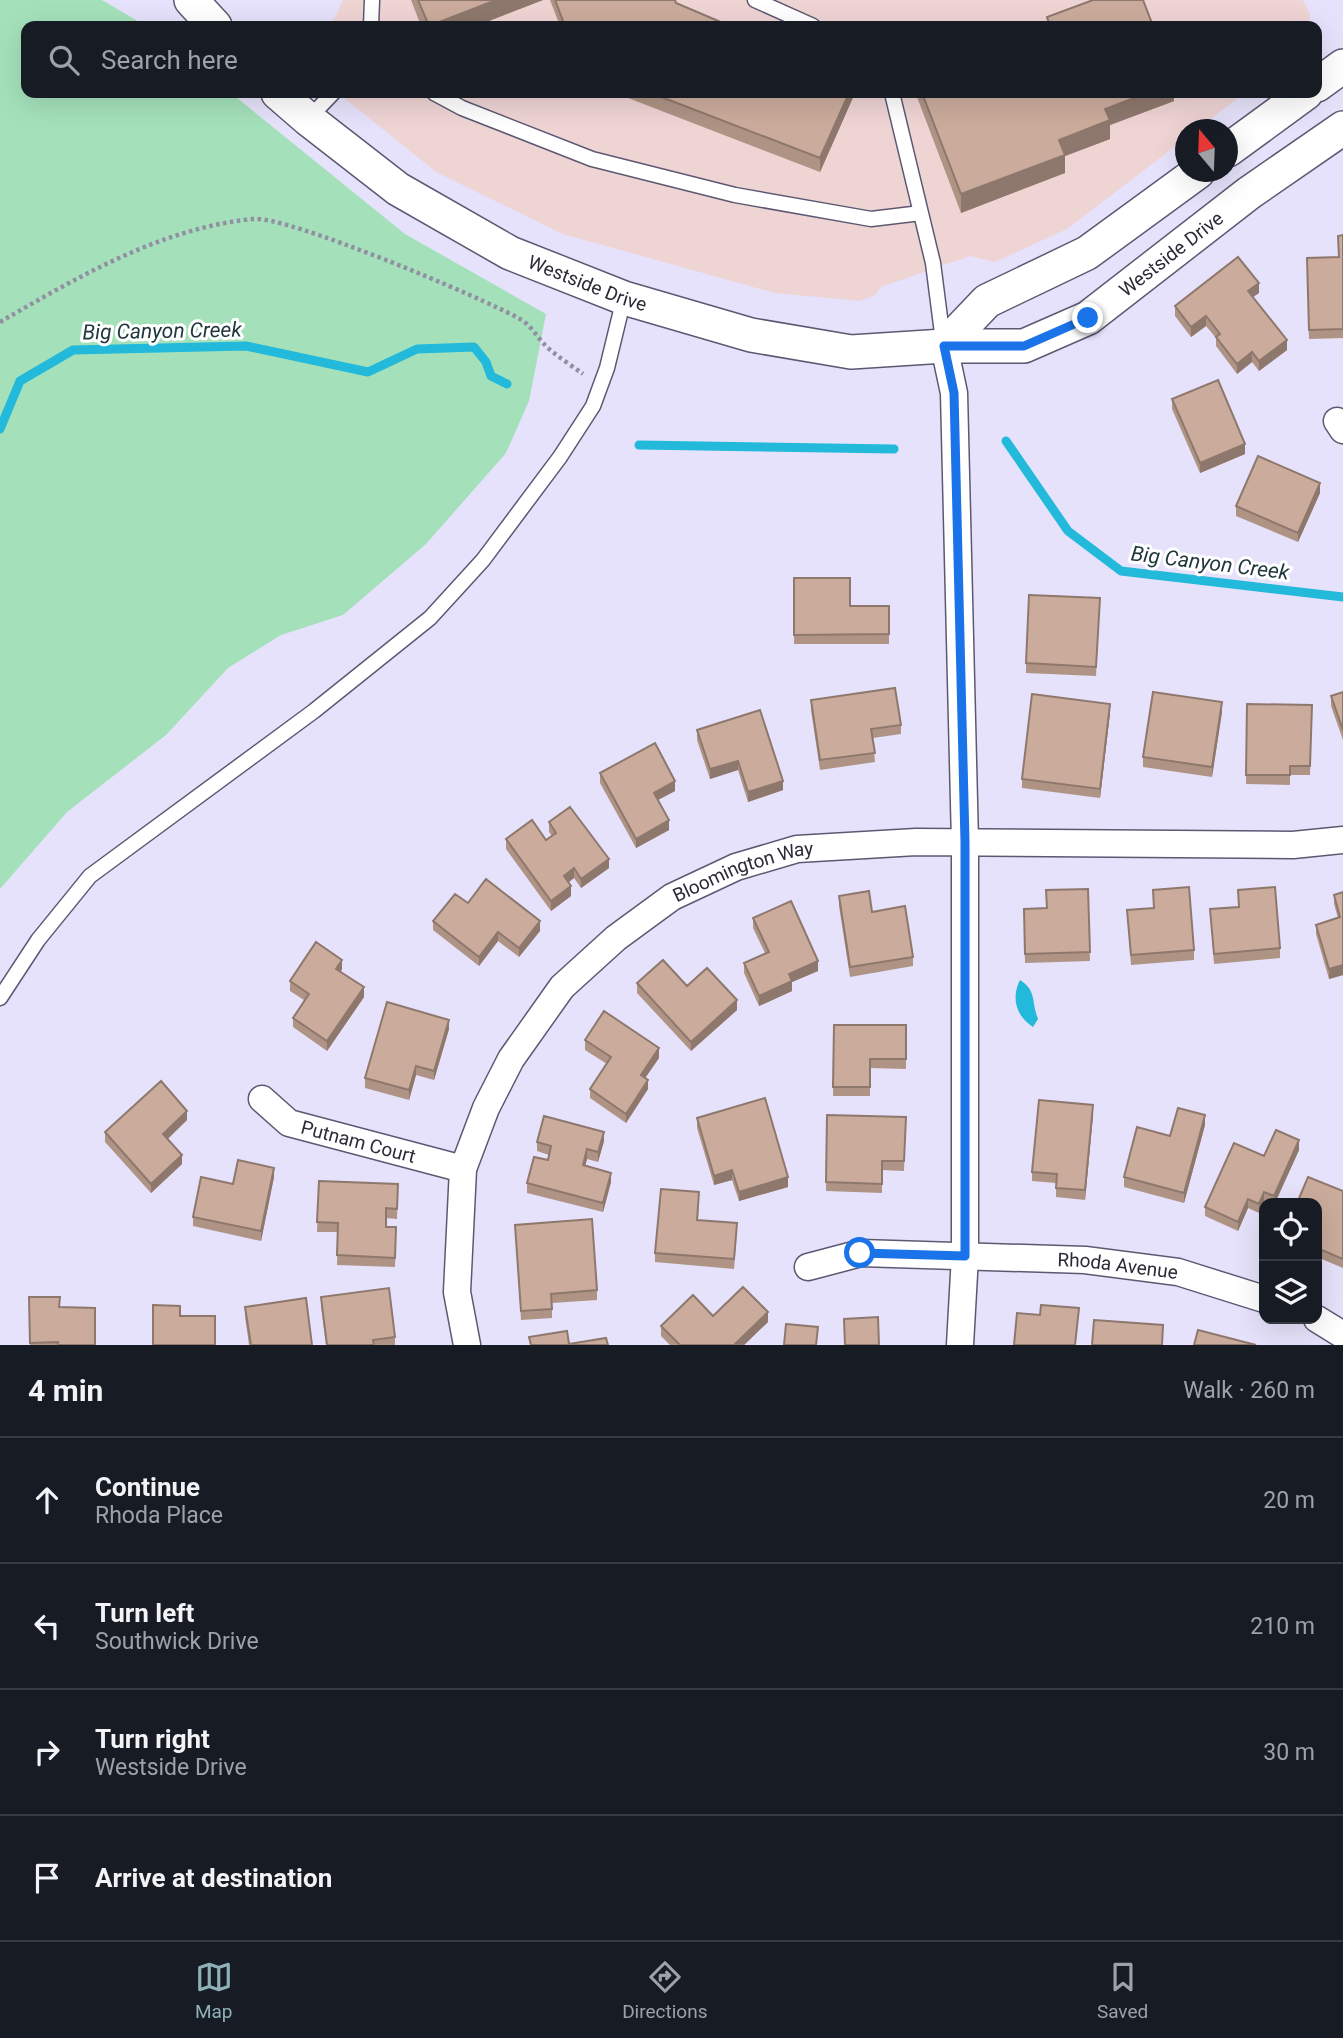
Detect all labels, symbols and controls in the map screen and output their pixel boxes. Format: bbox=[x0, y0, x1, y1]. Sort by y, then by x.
search box bbox=[21, 21, 1322, 98]
icon: search bbox=[45, 41, 83, 79]
text: Search here bbox=[101, 45, 238, 75]
north arrow bbox=[1175, 119, 1238, 182]
street label: Westside Drive bbox=[1114, 206, 1227, 301]
street label: Westside Drive bbox=[525, 250, 650, 316]
route end bbox=[1072, 302, 1103, 333]
water label: Big Canyon Creek bbox=[82, 318, 242, 344]
water label: Big Canyon Creek bbox=[1130, 541, 1291, 585]
street label: Bloomington Way bbox=[669, 837, 814, 907]
street label: Putnam Court bbox=[299, 1115, 418, 1168]
map controls bbox=[1259, 1198, 1322, 1324]
button: locate bbox=[1259, 1198, 1322, 1261]
route start bbox=[844, 1237, 875, 1268]
street label: Rhoda Avenue bbox=[1057, 1248, 1179, 1283]
button: layers bbox=[1259, 1261, 1322, 1324]
text: 4 min bbox=[28, 1373, 103, 1408]
text: Walk · 260 m bbox=[1183, 1377, 1315, 1404]
text: Continue bbox=[95, 1472, 200, 1502]
icon: ahead bbox=[28, 1481, 66, 1519]
text: 20 m bbox=[1263, 1487, 1315, 1514]
text: Rhoda Place bbox=[95, 1502, 223, 1529]
text: Turn left bbox=[95, 1598, 194, 1628]
icon: left bbox=[28, 1607, 66, 1645]
text: 210 m bbox=[1250, 1613, 1315, 1640]
text: Southwick Drive bbox=[95, 1628, 259, 1655]
text: Turn right bbox=[95, 1724, 210, 1754]
icon: right bbox=[28, 1733, 66, 1771]
text: 30 m bbox=[1263, 1739, 1315, 1766]
text: Westside Drive bbox=[95, 1754, 247, 1781]
icon: arrive bbox=[28, 1859, 66, 1897]
text: Arrive at destination bbox=[95, 1863, 332, 1893]
tab: Map bbox=[195, 1958, 233, 2023]
tab: Directions bbox=[622, 1958, 707, 2023]
tab: Saved bbox=[1097, 1958, 1148, 2023]

